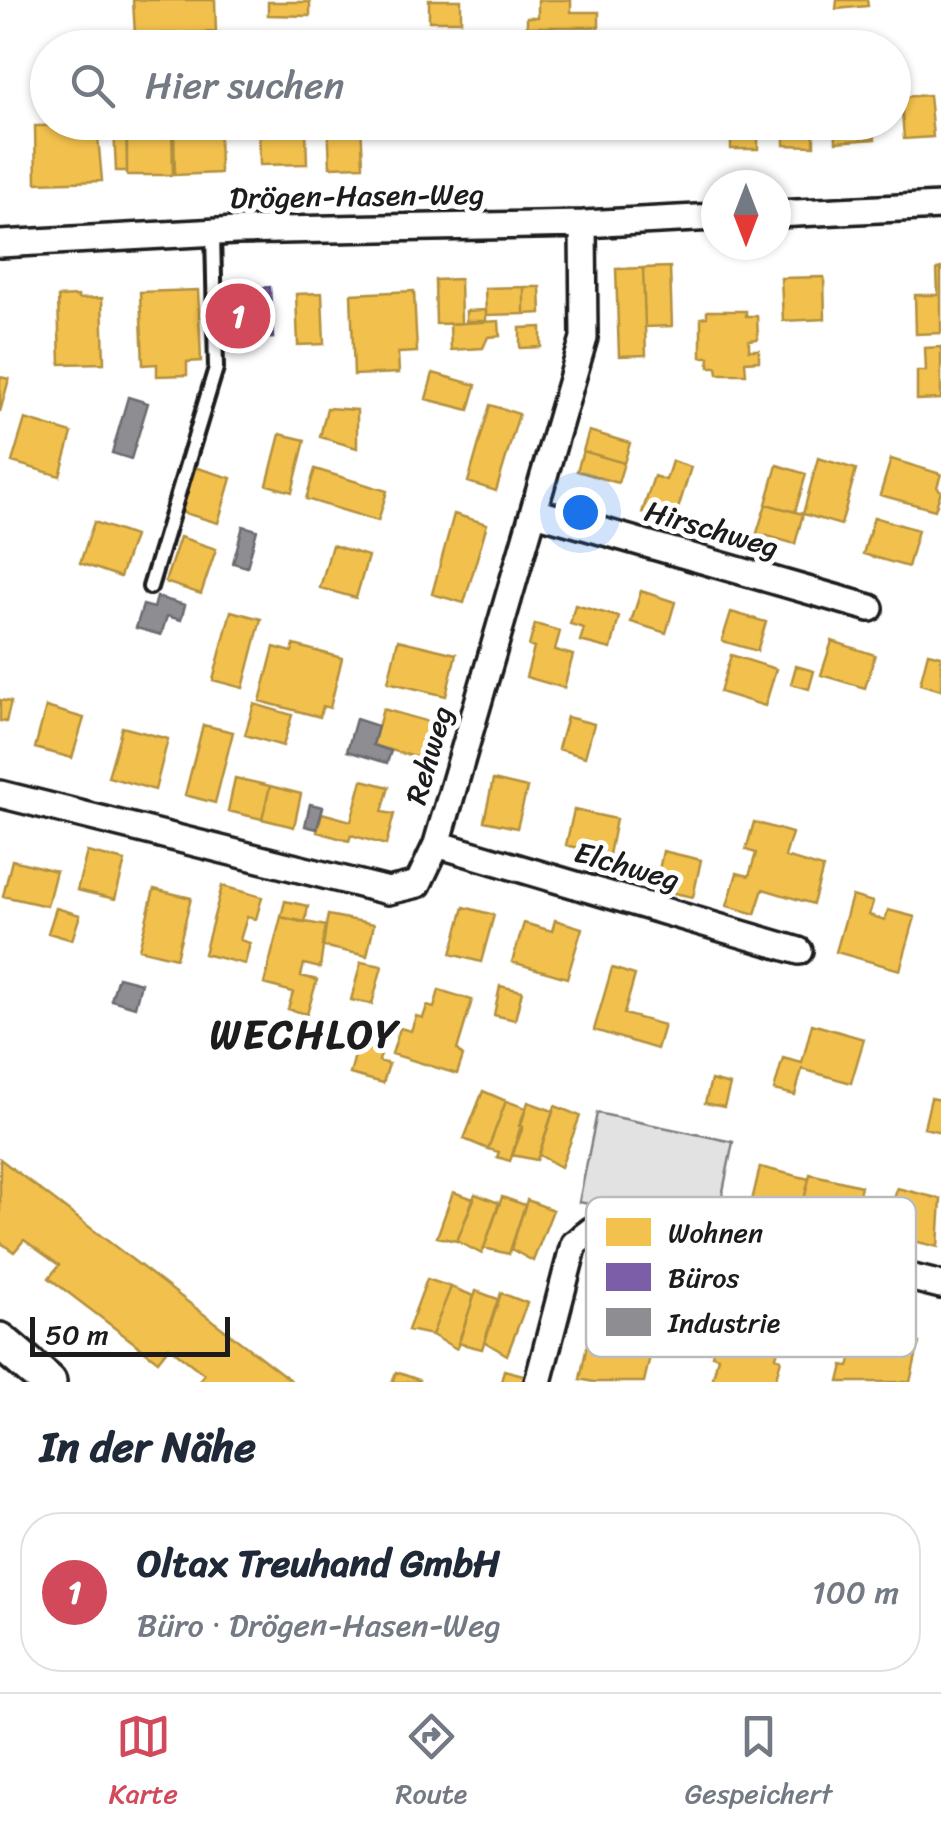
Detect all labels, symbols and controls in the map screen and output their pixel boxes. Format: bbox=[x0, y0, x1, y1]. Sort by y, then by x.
search box bbox=[30, 30, 911, 140]
text: Hier suchen bbox=[145, 52, 344, 119]
icon: search bbox=[65, 58, 120, 113]
street label: Drögen-Hasen-Weg bbox=[229, 167, 485, 225]
north arrow bbox=[701, 170, 791, 260]
pin: 1 bbox=[206, 278, 270, 354]
street label: Hirschweg bbox=[638, 484, 786, 574]
your location bbox=[555, 487, 606, 538]
street label: Rehweg bbox=[389, 699, 469, 811]
street label: Elchweg bbox=[568, 825, 686, 907]
district label: WECHLOY bbox=[210, 999, 401, 1070]
legend bbox=[586, 1197, 916, 1357]
text: Wohnen bbox=[668, 1208, 763, 1257]
text: Büros bbox=[668, 1253, 739, 1302]
text: Industrie bbox=[667, 1298, 780, 1347]
text: 50 m bbox=[45, 1310, 109, 1359]
scale bar bbox=[30, 1312, 230, 1356]
text: In der Nähe bbox=[40, 1410, 256, 1484]
text: Oltax Treuhand GmbH bbox=[137, 1530, 500, 1597]
text: 1 bbox=[68, 1564, 81, 1621]
text: 100 m bbox=[812, 1564, 899, 1621]
text: Büro · Drögen-Hasen-Weg bbox=[137, 1597, 501, 1654]
tab: Karte bbox=[109, 1709, 178, 1818]
tab: Route bbox=[395, 1709, 467, 1818]
tab: Gespeichert bbox=[685, 1709, 832, 1818]

